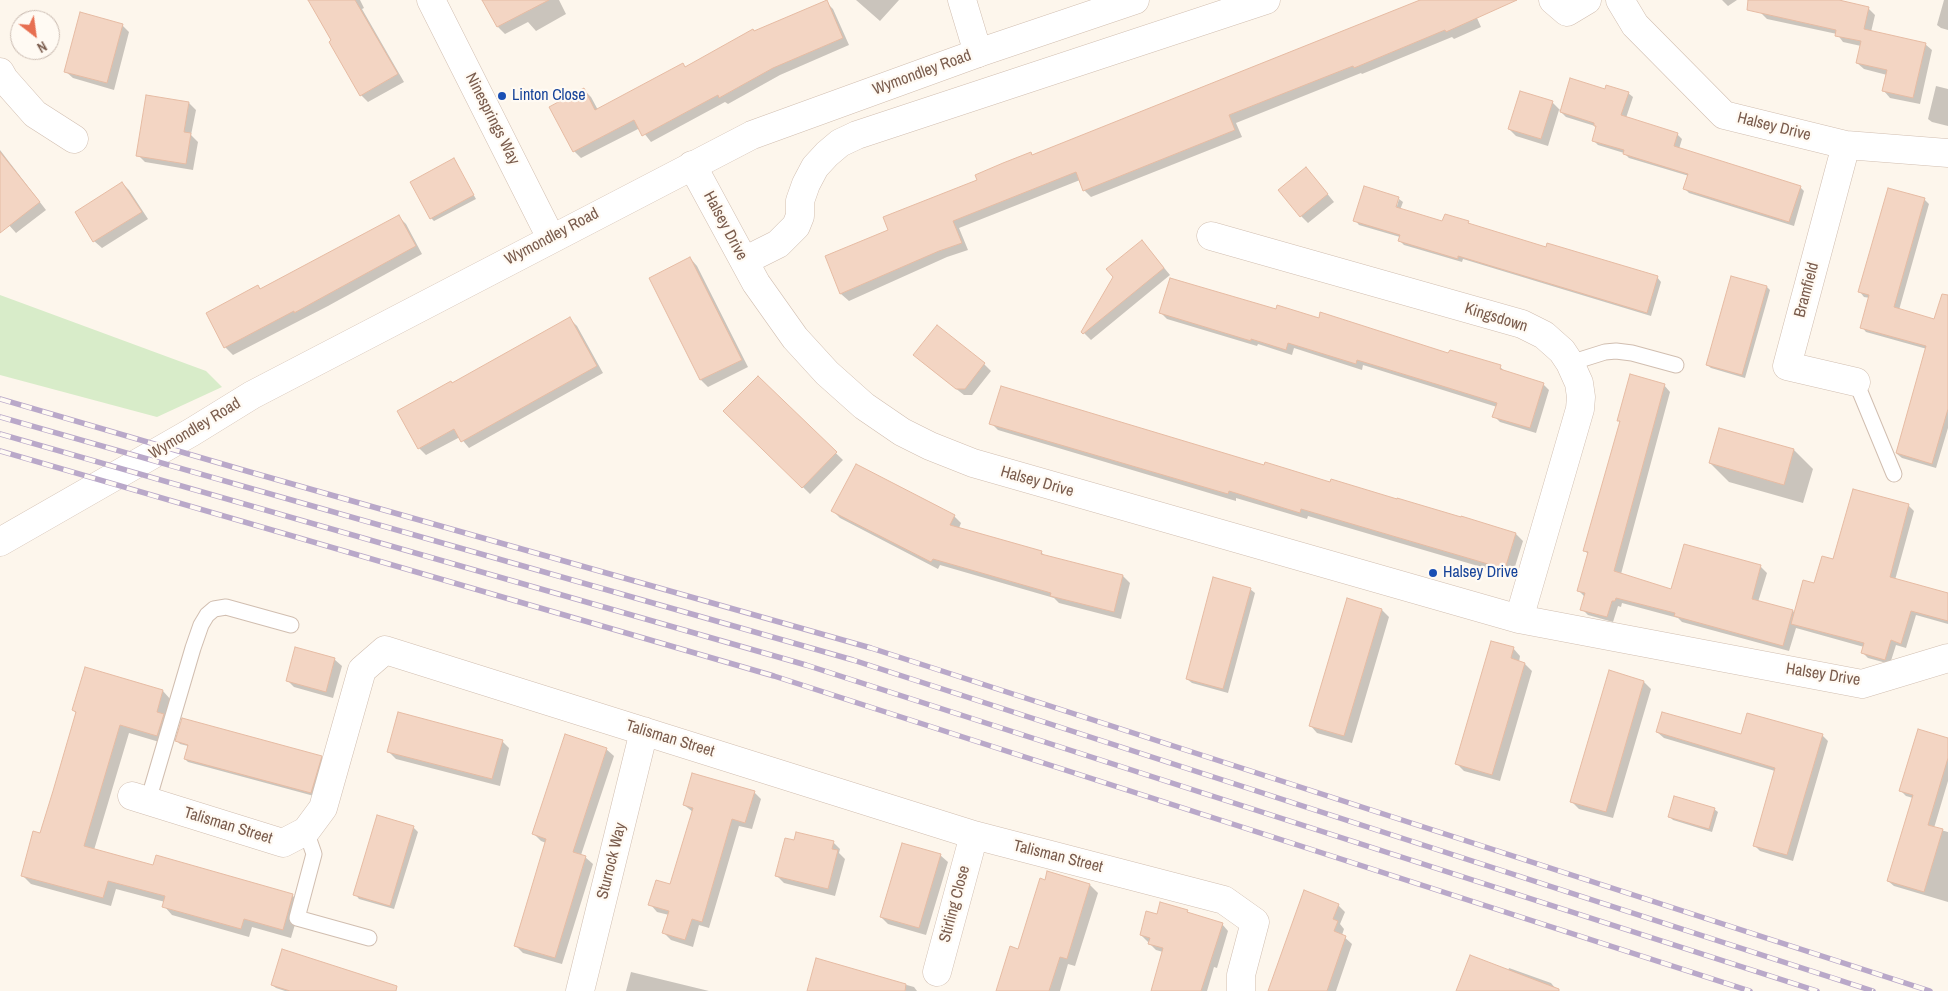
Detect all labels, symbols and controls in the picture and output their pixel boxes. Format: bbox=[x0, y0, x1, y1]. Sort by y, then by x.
north arrow bbox=[10, 10, 60, 60]
text: N bbox=[34, 37, 50, 57]
street label: Wymondley Road bbox=[870, 46, 974, 100]
street label: Ninesprings Way bbox=[461, 70, 523, 168]
place label: Linton Close bbox=[512, 86, 586, 106]
marker: Linton Close bbox=[496, 90, 508, 102]
street label: Halsey Drive bbox=[1735, 109, 1813, 145]
street label: Halsey Drive bbox=[699, 188, 751, 264]
street label: Wymondley Road bbox=[502, 204, 602, 270]
street label: Bramfield bbox=[1790, 260, 1824, 320]
street label: Kingsdown bbox=[1462, 299, 1530, 337]
street label: Wymondley Road bbox=[146, 394, 244, 464]
street label: Halsey Drive bbox=[998, 462, 1076, 502]
place label: Halsey Drive bbox=[1443, 563, 1518, 583]
marker: Halsey Drive bbox=[1427, 567, 1439, 579]
street label: Halsey Drive bbox=[1784, 660, 1862, 690]
street label: Talisman Street bbox=[623, 716, 717, 762]
street label: Talisman Street bbox=[181, 803, 275, 849]
street label: Sturrock Way bbox=[593, 821, 631, 901]
street label: Talisman Street bbox=[1011, 837, 1105, 877]
street label: Stirling Close bbox=[936, 863, 974, 945]

